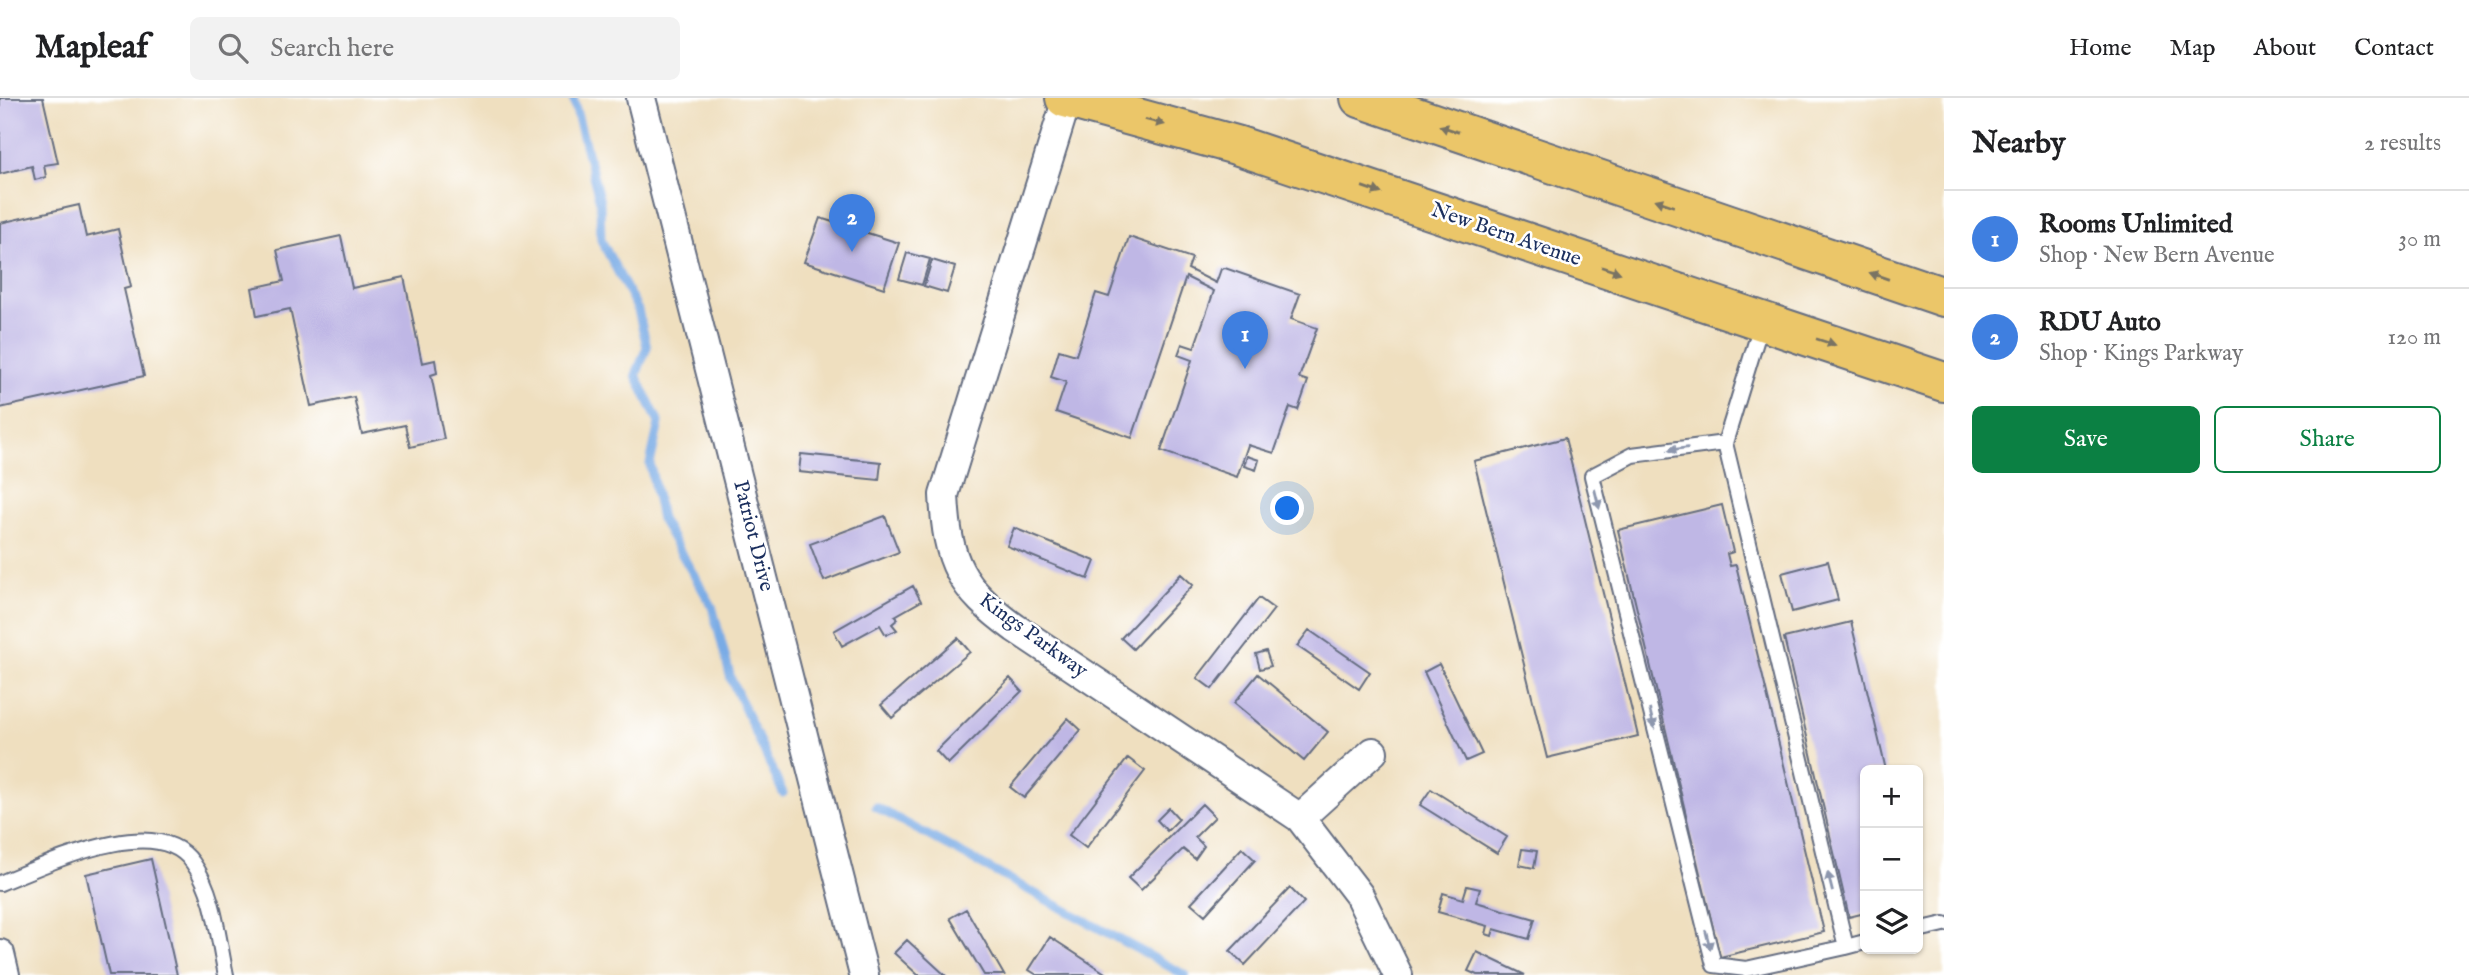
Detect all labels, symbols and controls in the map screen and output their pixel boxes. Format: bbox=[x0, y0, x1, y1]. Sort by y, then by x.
search box bbox=[190, 17, 680, 80]
text: Mapleaf bbox=[35, 27, 148, 69]
icon: search bbox=[214, 29, 252, 67]
text: Search here bbox=[270, 32, 394, 65]
text: Home bbox=[2069, 33, 2132, 64]
text: Map bbox=[2170, 33, 2216, 64]
text: About bbox=[2254, 33, 2316, 64]
text: Contact bbox=[2354, 33, 2434, 64]
one-way arrow bbox=[1144, 118, 1165, 128]
one-way arrow bbox=[1438, 123, 1459, 134]
text: Nearby bbox=[1972, 125, 2065, 163]
text: 2 results bbox=[2364, 129, 2441, 158]
one-way arrow bbox=[1361, 185, 1382, 196]
pin: 2 bbox=[829, 194, 875, 252]
street label: New Bern Avenue bbox=[1427, 197, 1585, 273]
one-way arrow bbox=[1653, 197, 1674, 208]
text: Rooms Unlimited bbox=[2039, 208, 2233, 241]
text: 1 bbox=[1991, 225, 1999, 254]
text: 30 m bbox=[2398, 225, 2441, 254]
text: Shop · New Bern Avenue bbox=[2039, 241, 2275, 270]
one-way arrow bbox=[1600, 265, 1621, 276]
one-way arrow bbox=[1868, 270, 1889, 281]
text: RDU Auto bbox=[2039, 306, 2161, 339]
pin: 1 bbox=[1222, 311, 1268, 369]
text: 2 bbox=[1990, 323, 2000, 352]
text: 120 m bbox=[2388, 323, 2441, 352]
one-way arrow bbox=[1816, 338, 1837, 348]
text: Shop · Kings Parkway bbox=[2039, 339, 2243, 368]
button: Save bbox=[1972, 406, 2200, 473]
button: Share bbox=[2214, 406, 2441, 473]
one-way arrow bbox=[1667, 444, 1689, 455]
street label: Patriot Drive bbox=[726, 478, 780, 595]
one-way arrow bbox=[1592, 488, 1603, 510]
your location bbox=[1270, 491, 1304, 525]
street label: Kings Parkway bbox=[973, 587, 1093, 685]
one-way arrow bbox=[1647, 708, 1658, 730]
map controls bbox=[1860, 765, 1923, 954]
button: + bbox=[1860, 765, 1923, 828]
button: − bbox=[1860, 828, 1923, 891]
one-way arrow bbox=[1824, 871, 1835, 893]
button: layers bbox=[1860, 891, 1923, 954]
one-way arrow bbox=[1702, 929, 1713, 951]

